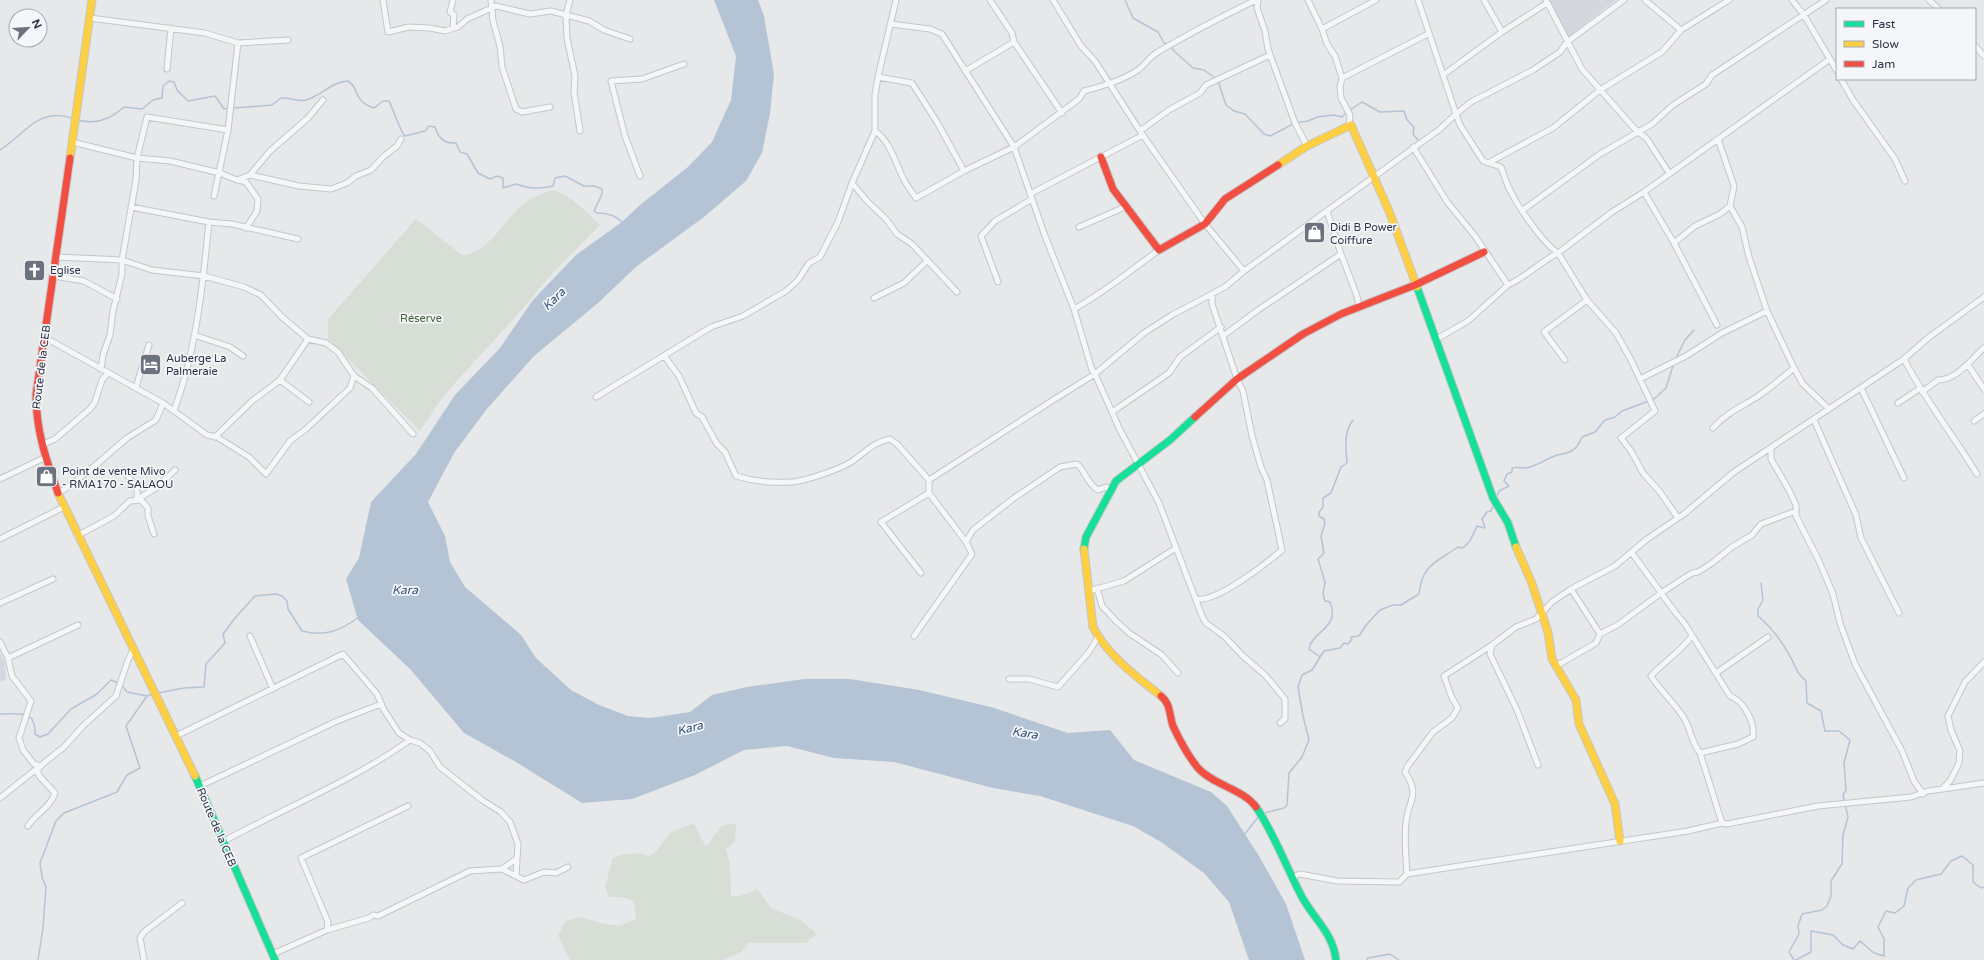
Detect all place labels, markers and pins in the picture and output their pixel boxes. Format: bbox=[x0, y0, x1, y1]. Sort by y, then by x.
shop icon: Didi B Power Coiffure bbox=[1301, 220, 1327, 246]
place label: Didi B Power Coiffure bbox=[1330, 221, 1398, 247]
church icon: Eglise bbox=[22, 257, 48, 283]
place label: Eglise bbox=[50, 264, 81, 277]
hotel icon: Auberge La Palmeraie bbox=[137, 351, 163, 377]
place label: Auberge La Palmeraie bbox=[166, 352, 227, 378]
shop icon: Point de vente Mivo - RMA170 - SALAOU bbox=[34, 464, 60, 490]
place label: Point de vente Mivo - RMA170 - SALAOU bbox=[62, 465, 173, 491]

